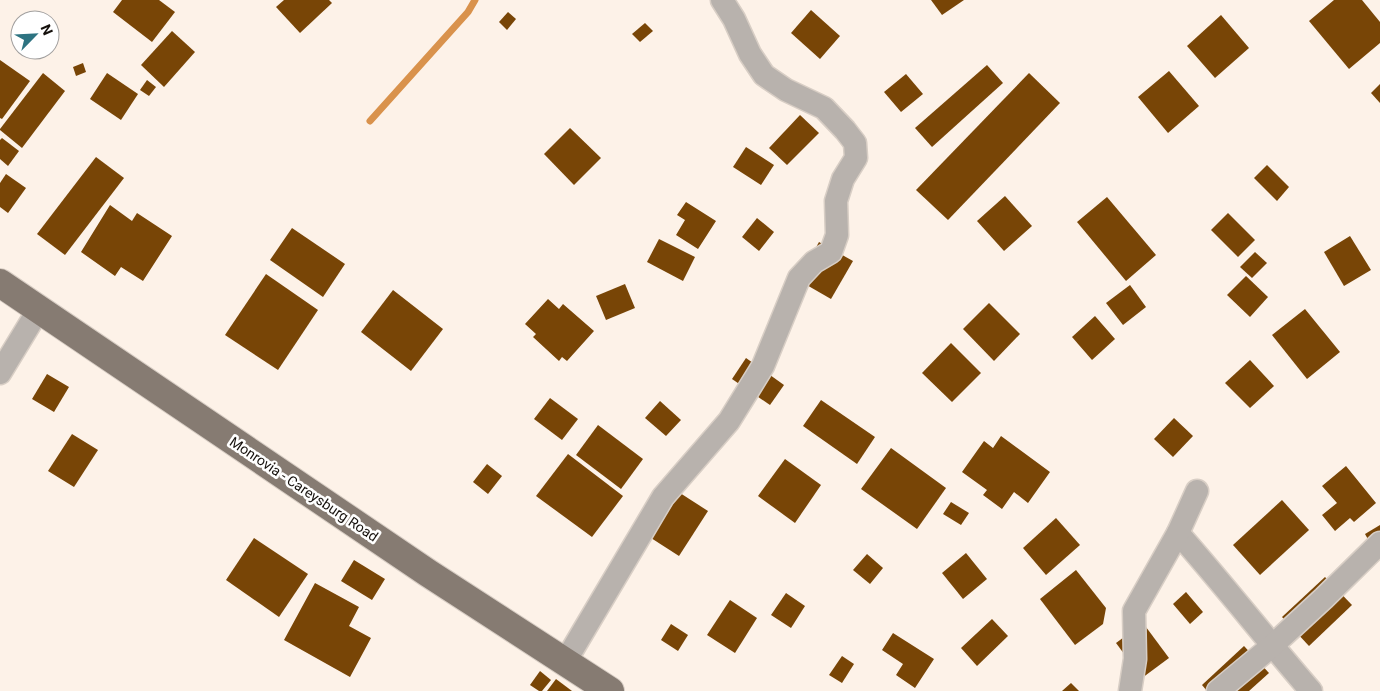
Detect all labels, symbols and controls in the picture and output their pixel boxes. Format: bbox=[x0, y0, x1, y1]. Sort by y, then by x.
north arrow bbox=[10, 10, 60, 60]
text: N bbox=[38, 22, 56, 37]
street label: Monrovia - Careysburg Road bbox=[227, 433, 381, 545]

